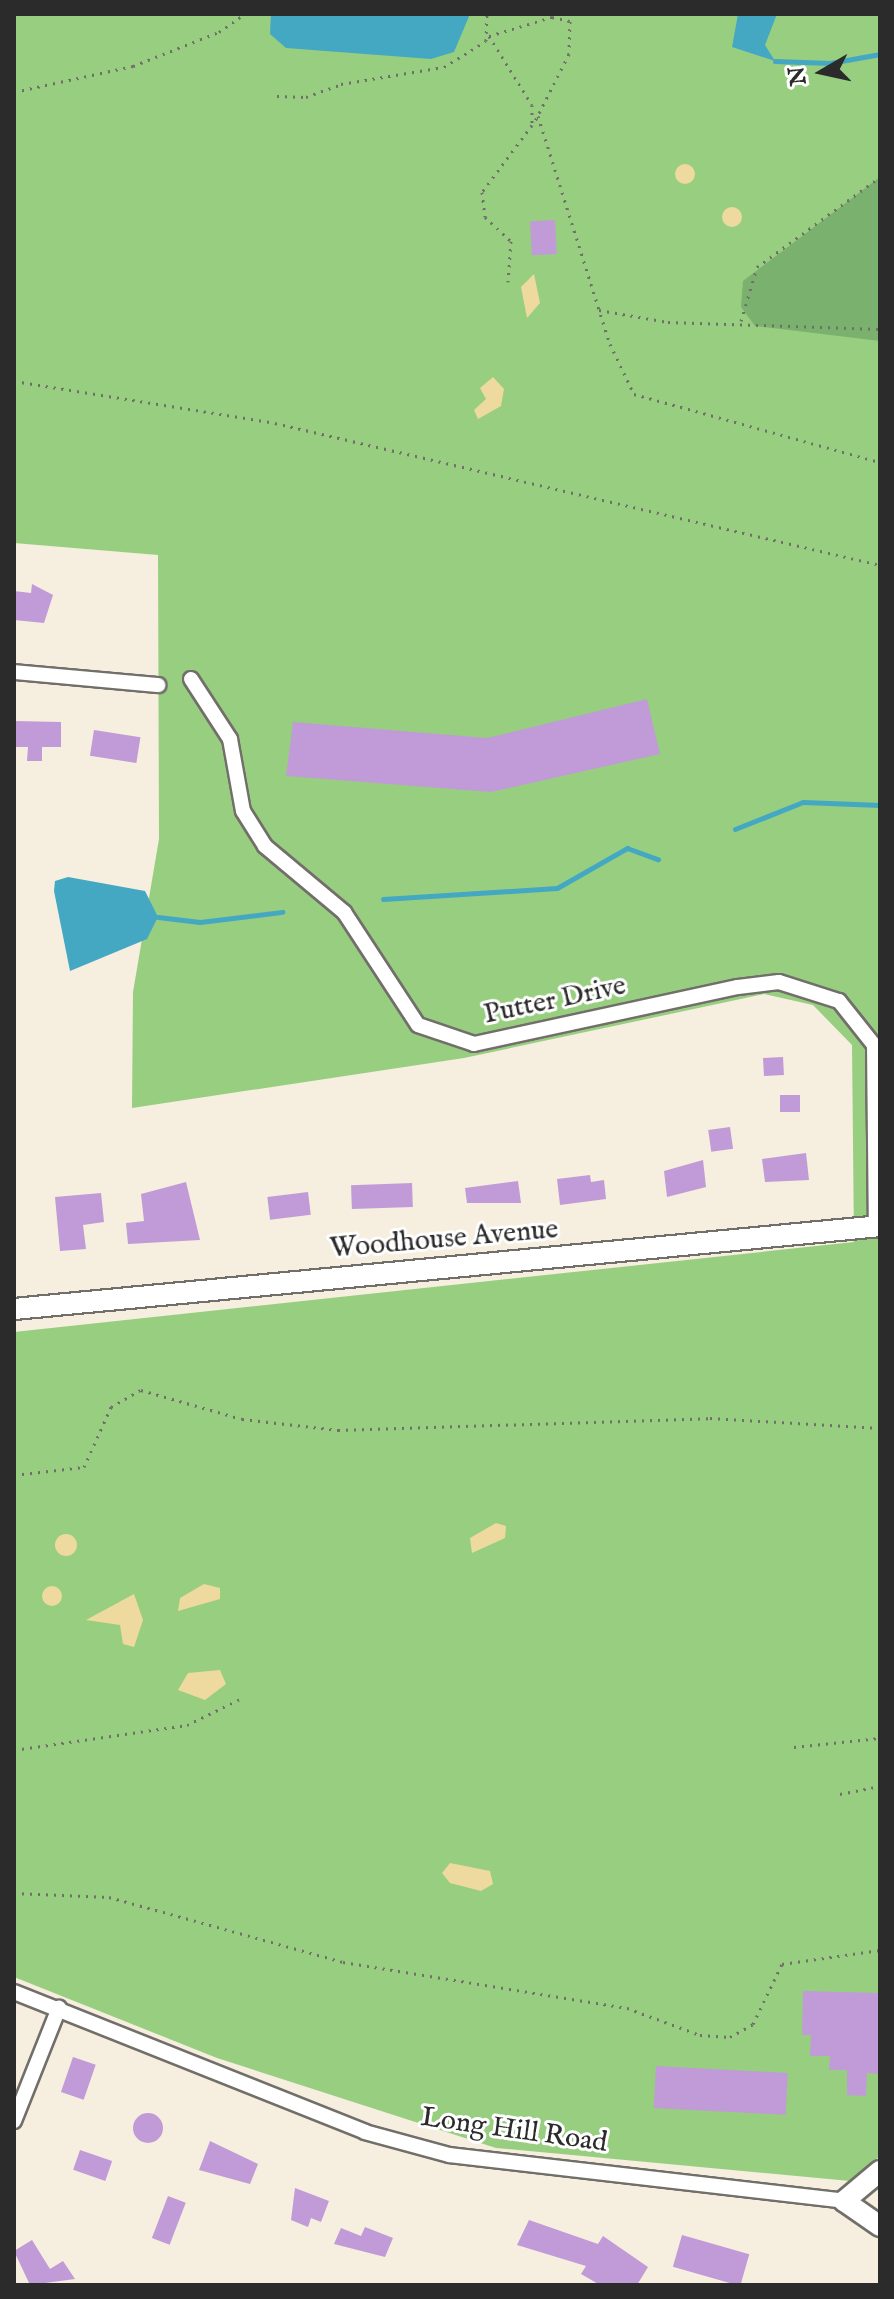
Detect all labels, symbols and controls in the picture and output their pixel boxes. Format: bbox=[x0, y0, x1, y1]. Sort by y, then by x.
north arrow bbox=[782, 32, 862, 112]
text: N bbox=[783, 64, 814, 87]
street label: Putter Drive bbox=[481, 970, 629, 1032]
street label: Woodhouse Avenue bbox=[328, 1213, 560, 1267]
street label: Long Hill Road bbox=[419, 2101, 609, 2161]

